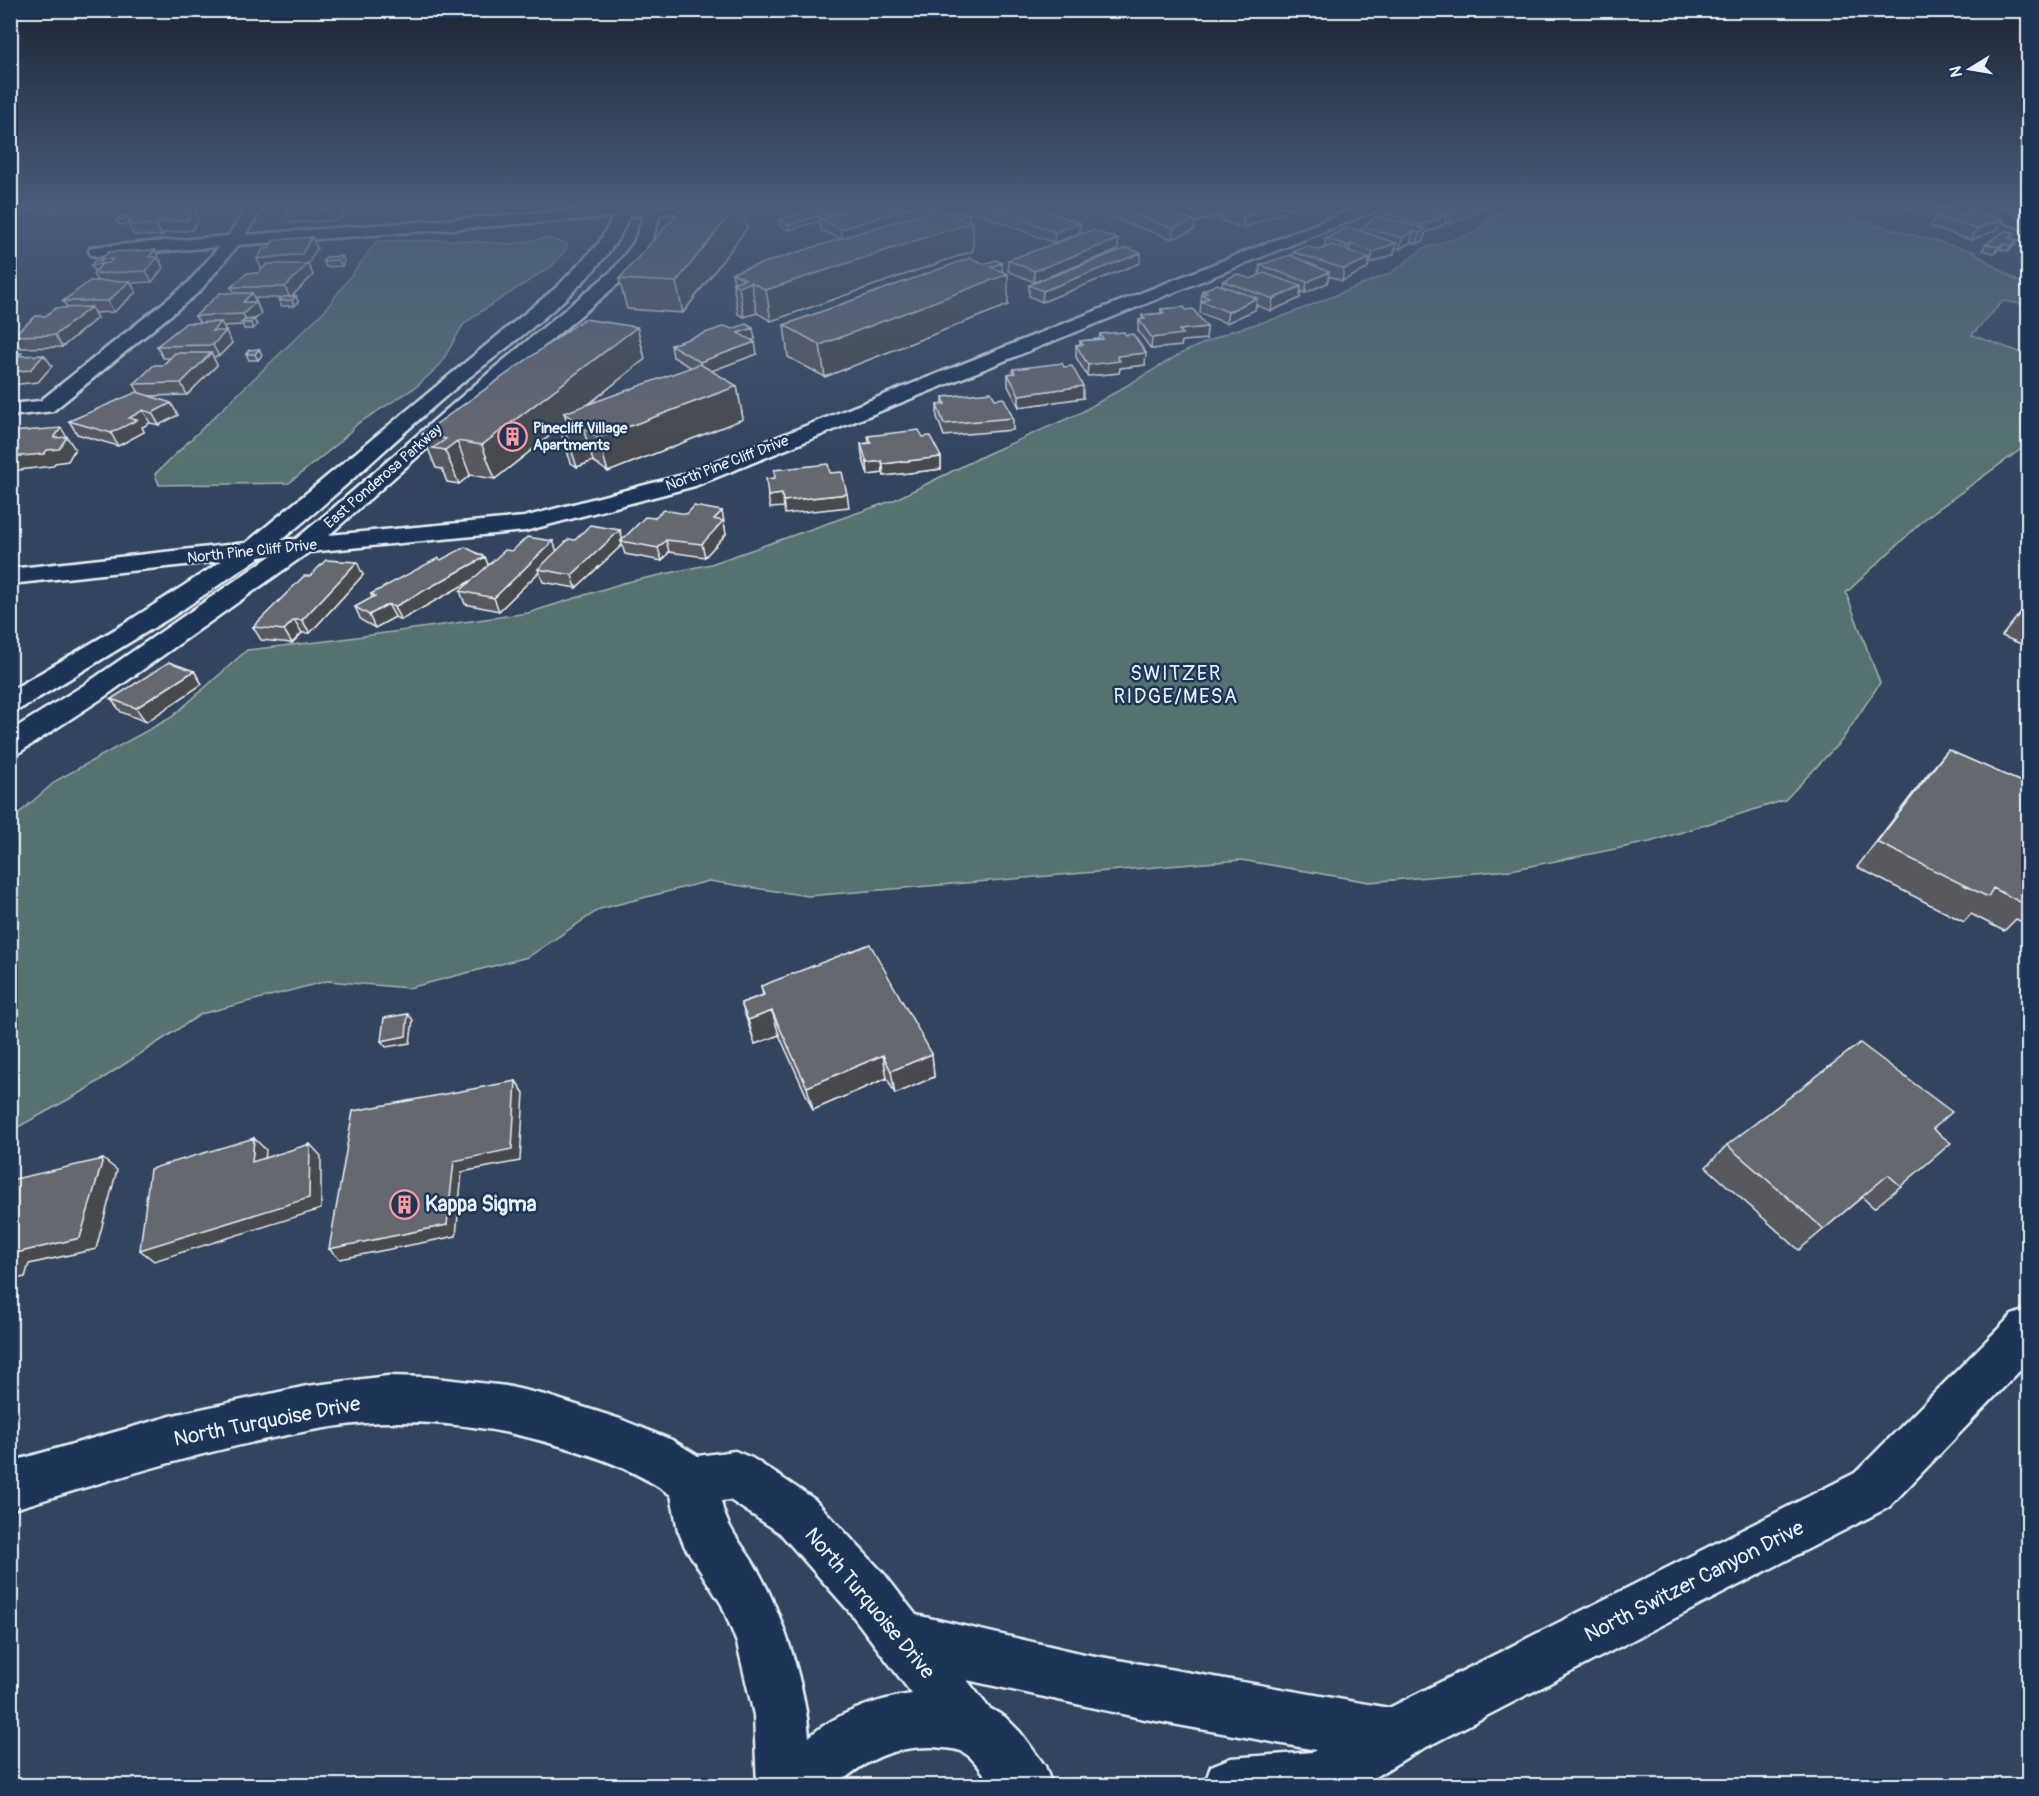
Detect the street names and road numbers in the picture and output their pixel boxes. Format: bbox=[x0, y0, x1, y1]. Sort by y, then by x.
street label: East Ponderosa Parkway bbox=[320, 420, 447, 533]
street label: North Pine Cliff Drive bbox=[663, 431, 792, 496]
street label: North Pine Cliff Drive bbox=[186, 535, 318, 568]
street label: North Turquoise Drive bbox=[172, 1390, 363, 1453]
street label: North Switzer Canyon Drive bbox=[1580, 1514, 1809, 1649]
street label: North Turquoise Drive bbox=[798, 1522, 941, 1685]

